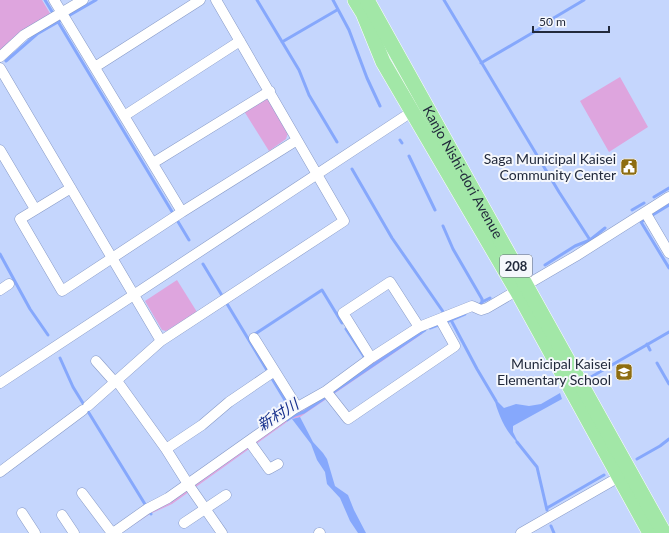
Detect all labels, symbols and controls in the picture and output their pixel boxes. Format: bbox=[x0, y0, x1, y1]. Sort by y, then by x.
scale bar bbox=[533, 8, 609, 34]
text: 50 m bbox=[539, 14, 566, 29]
street label: Kanjo Nishi-dori Avenue bbox=[420, 103, 507, 241]
place label: Saga Municipal Kaisei Community Center bbox=[484, 150, 616, 183]
public building icon: Saga Municipal Kaisei Community Center bbox=[619, 157, 639, 177]
road number: 208 bbox=[500, 255, 532, 277]
place label: Municipal Kaisei Elementary School bbox=[497, 355, 611, 388]
school or university icon: Municipal Kaisei Elementary School bbox=[614, 362, 634, 382]
water label: 新村川 bbox=[254, 394, 303, 434]

